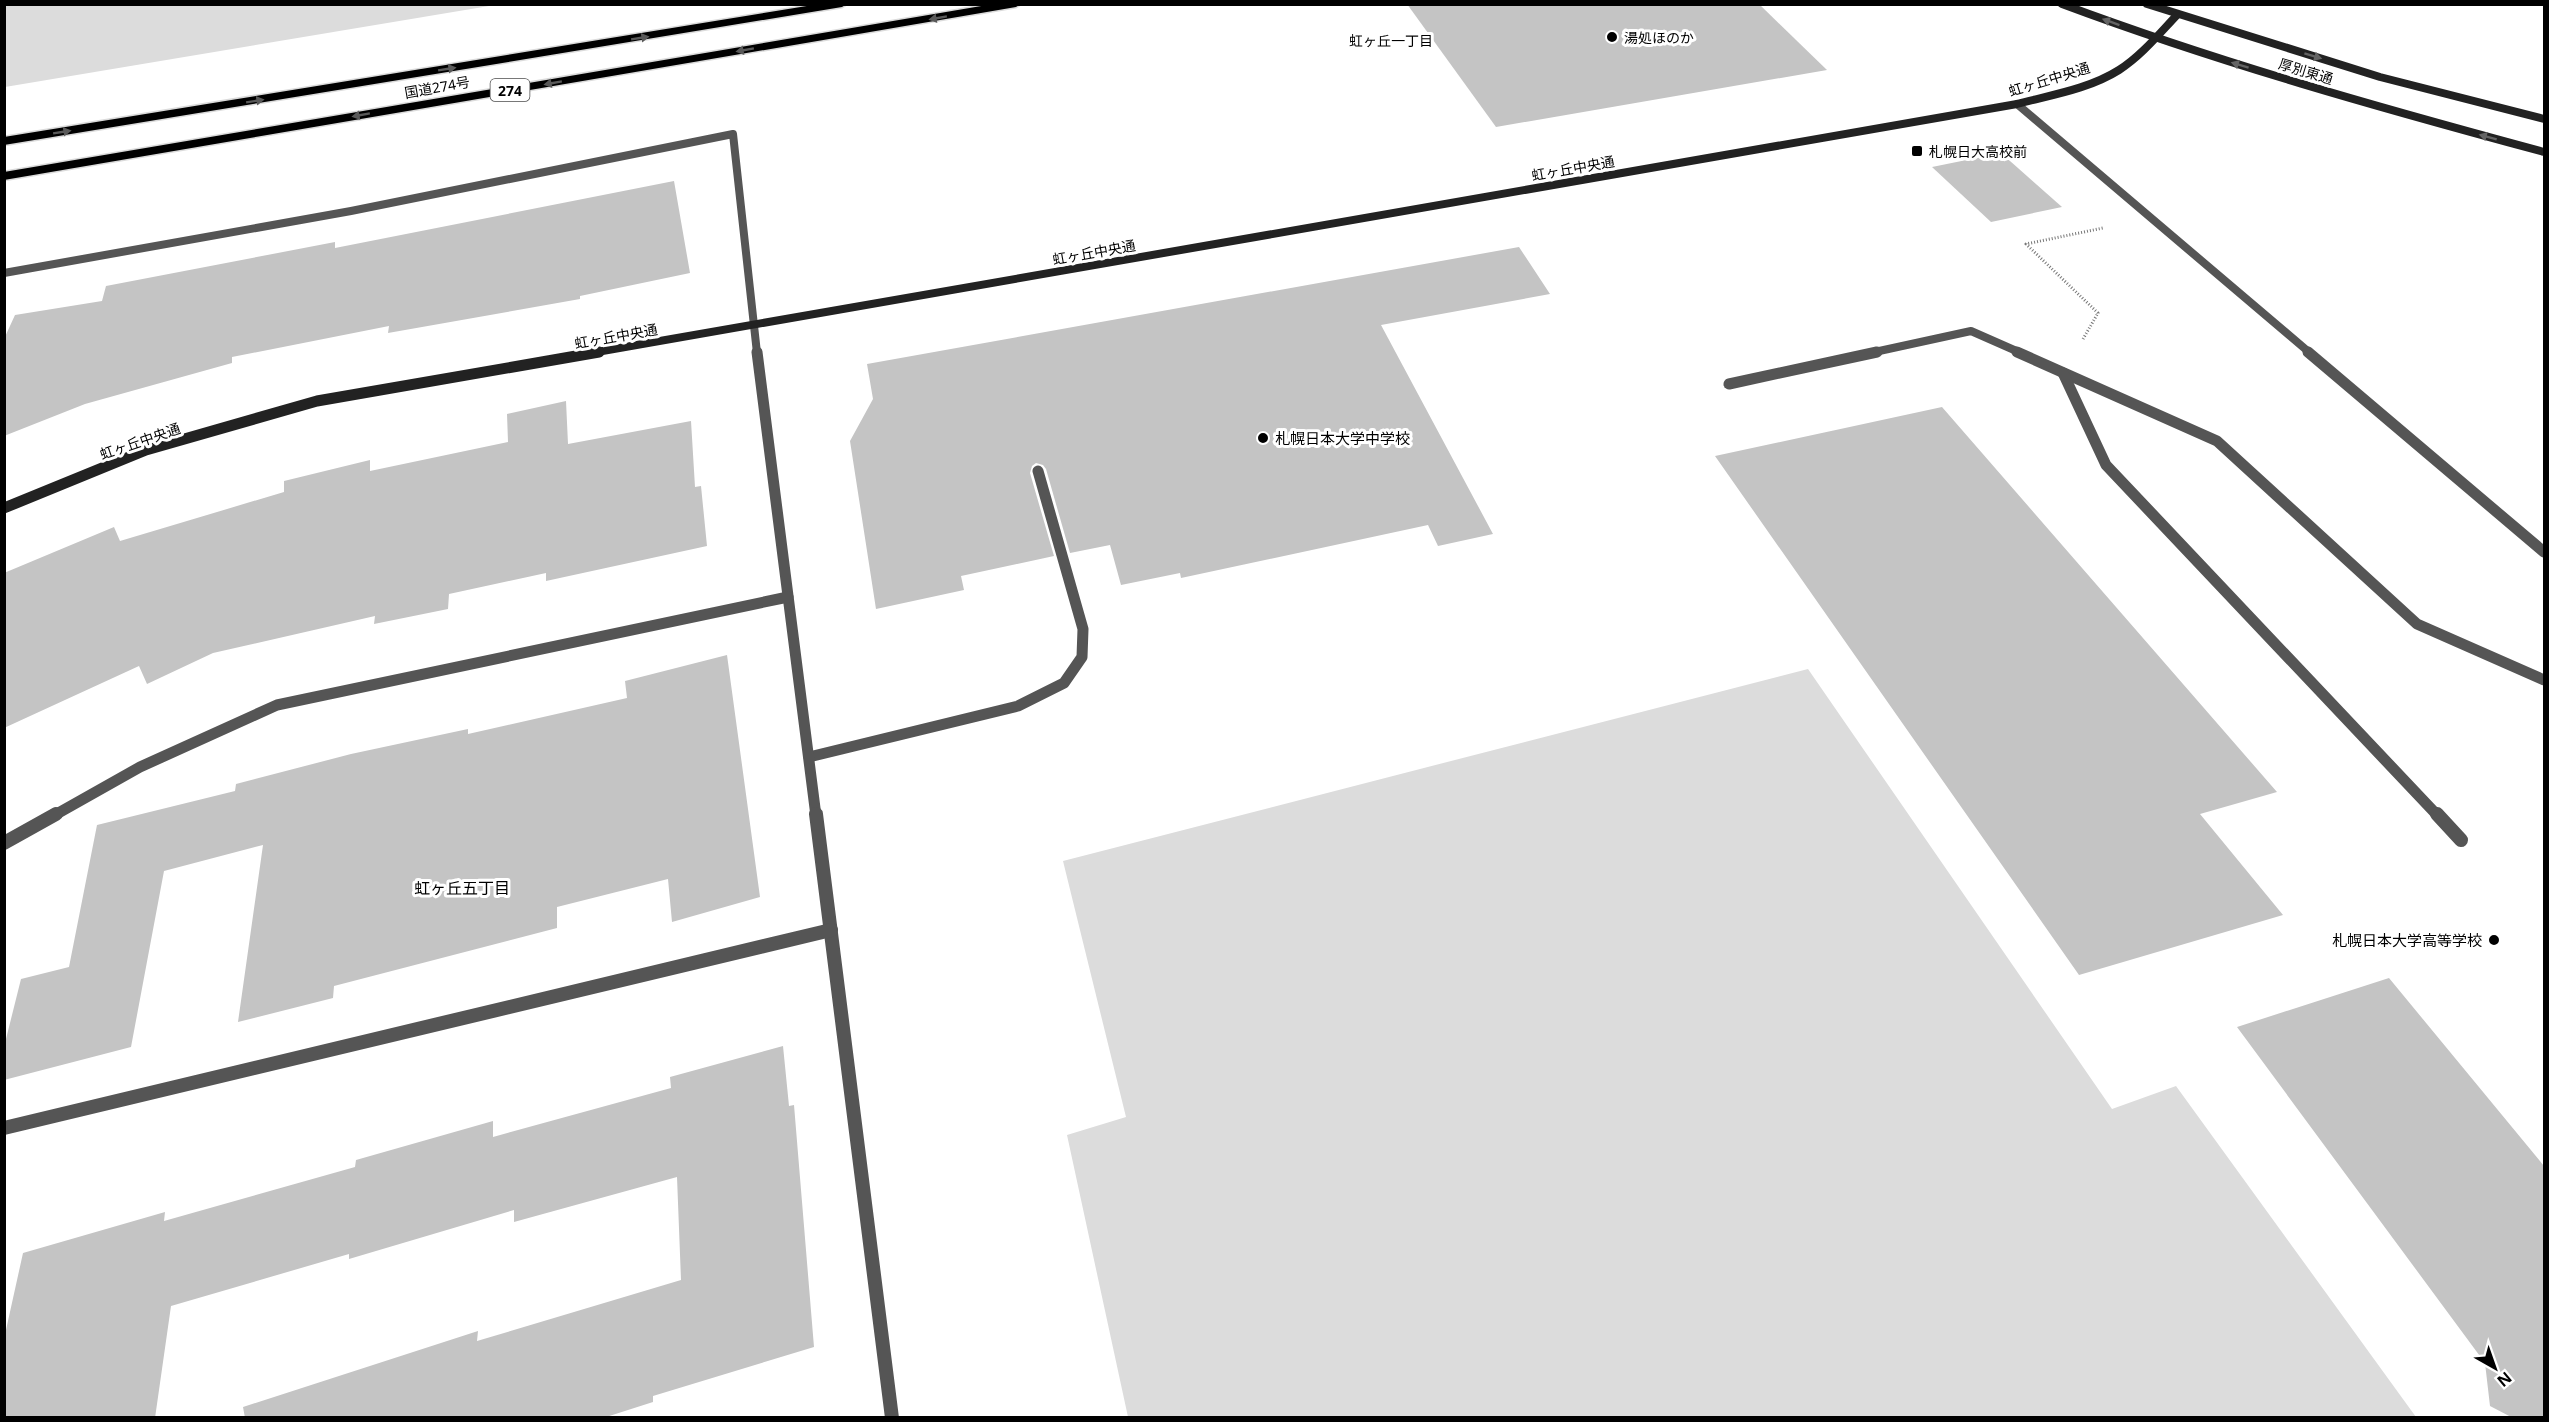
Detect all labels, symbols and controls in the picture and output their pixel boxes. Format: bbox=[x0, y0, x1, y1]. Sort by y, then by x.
one-way arrow bbox=[928, 14, 947, 23]
one-way arrow bbox=[2102, 17, 2120, 27]
place label: 湯処ほのか bbox=[1624, 28, 1694, 47]
marker: 湯処ほのか bbox=[1605, 30, 1619, 44]
district label: 虹ヶ丘一丁目 bbox=[1349, 31, 1433, 50]
one-way arrow bbox=[630, 33, 649, 42]
one-way arrow bbox=[736, 46, 755, 55]
one-way arrow bbox=[2304, 52, 2322, 61]
street label: 厚別東通 bbox=[2276, 54, 2336, 88]
street label: 虹ヶ丘中央通 bbox=[2006, 58, 2092, 100]
one-way arrow bbox=[2231, 60, 2249, 69]
one-way arrow bbox=[438, 64, 457, 73]
street label: 国道274号 bbox=[403, 72, 471, 102]
road number: 274 bbox=[490, 79, 530, 101]
one-way arrow bbox=[544, 79, 563, 88]
one-way arrow bbox=[245, 96, 264, 105]
one-way arrow bbox=[351, 111, 370, 120]
one-way arrow bbox=[53, 127, 72, 136]
one-way arrow bbox=[2479, 132, 2497, 142]
place label: 札幌日大高校前 bbox=[1929, 142, 2027, 161]
marker: 札幌日大高校前 bbox=[1910, 144, 1924, 158]
street label: 虹ヶ丘中央通 bbox=[1530, 151, 1616, 185]
street label: 虹ヶ丘中央通 bbox=[1051, 235, 1137, 269]
street label: 虹ヶ丘中央通 bbox=[573, 319, 659, 353]
street label: 虹ヶ丘中央通 bbox=[97, 418, 183, 464]
place label: 札幌日本大学中学校 bbox=[1275, 428, 1410, 448]
marker: 札幌日本大学中学校 bbox=[1256, 431, 1270, 445]
district label: 虹ヶ丘五丁目 bbox=[414, 877, 510, 899]
place label: 札幌日本大学高等学校 bbox=[2332, 930, 2482, 950]
marker: 札幌日本大学高等学校 bbox=[2487, 933, 2501, 947]
north arrow bbox=[2465, 1338, 2525, 1398]
text: N bbox=[2493, 1367, 2517, 1392]

